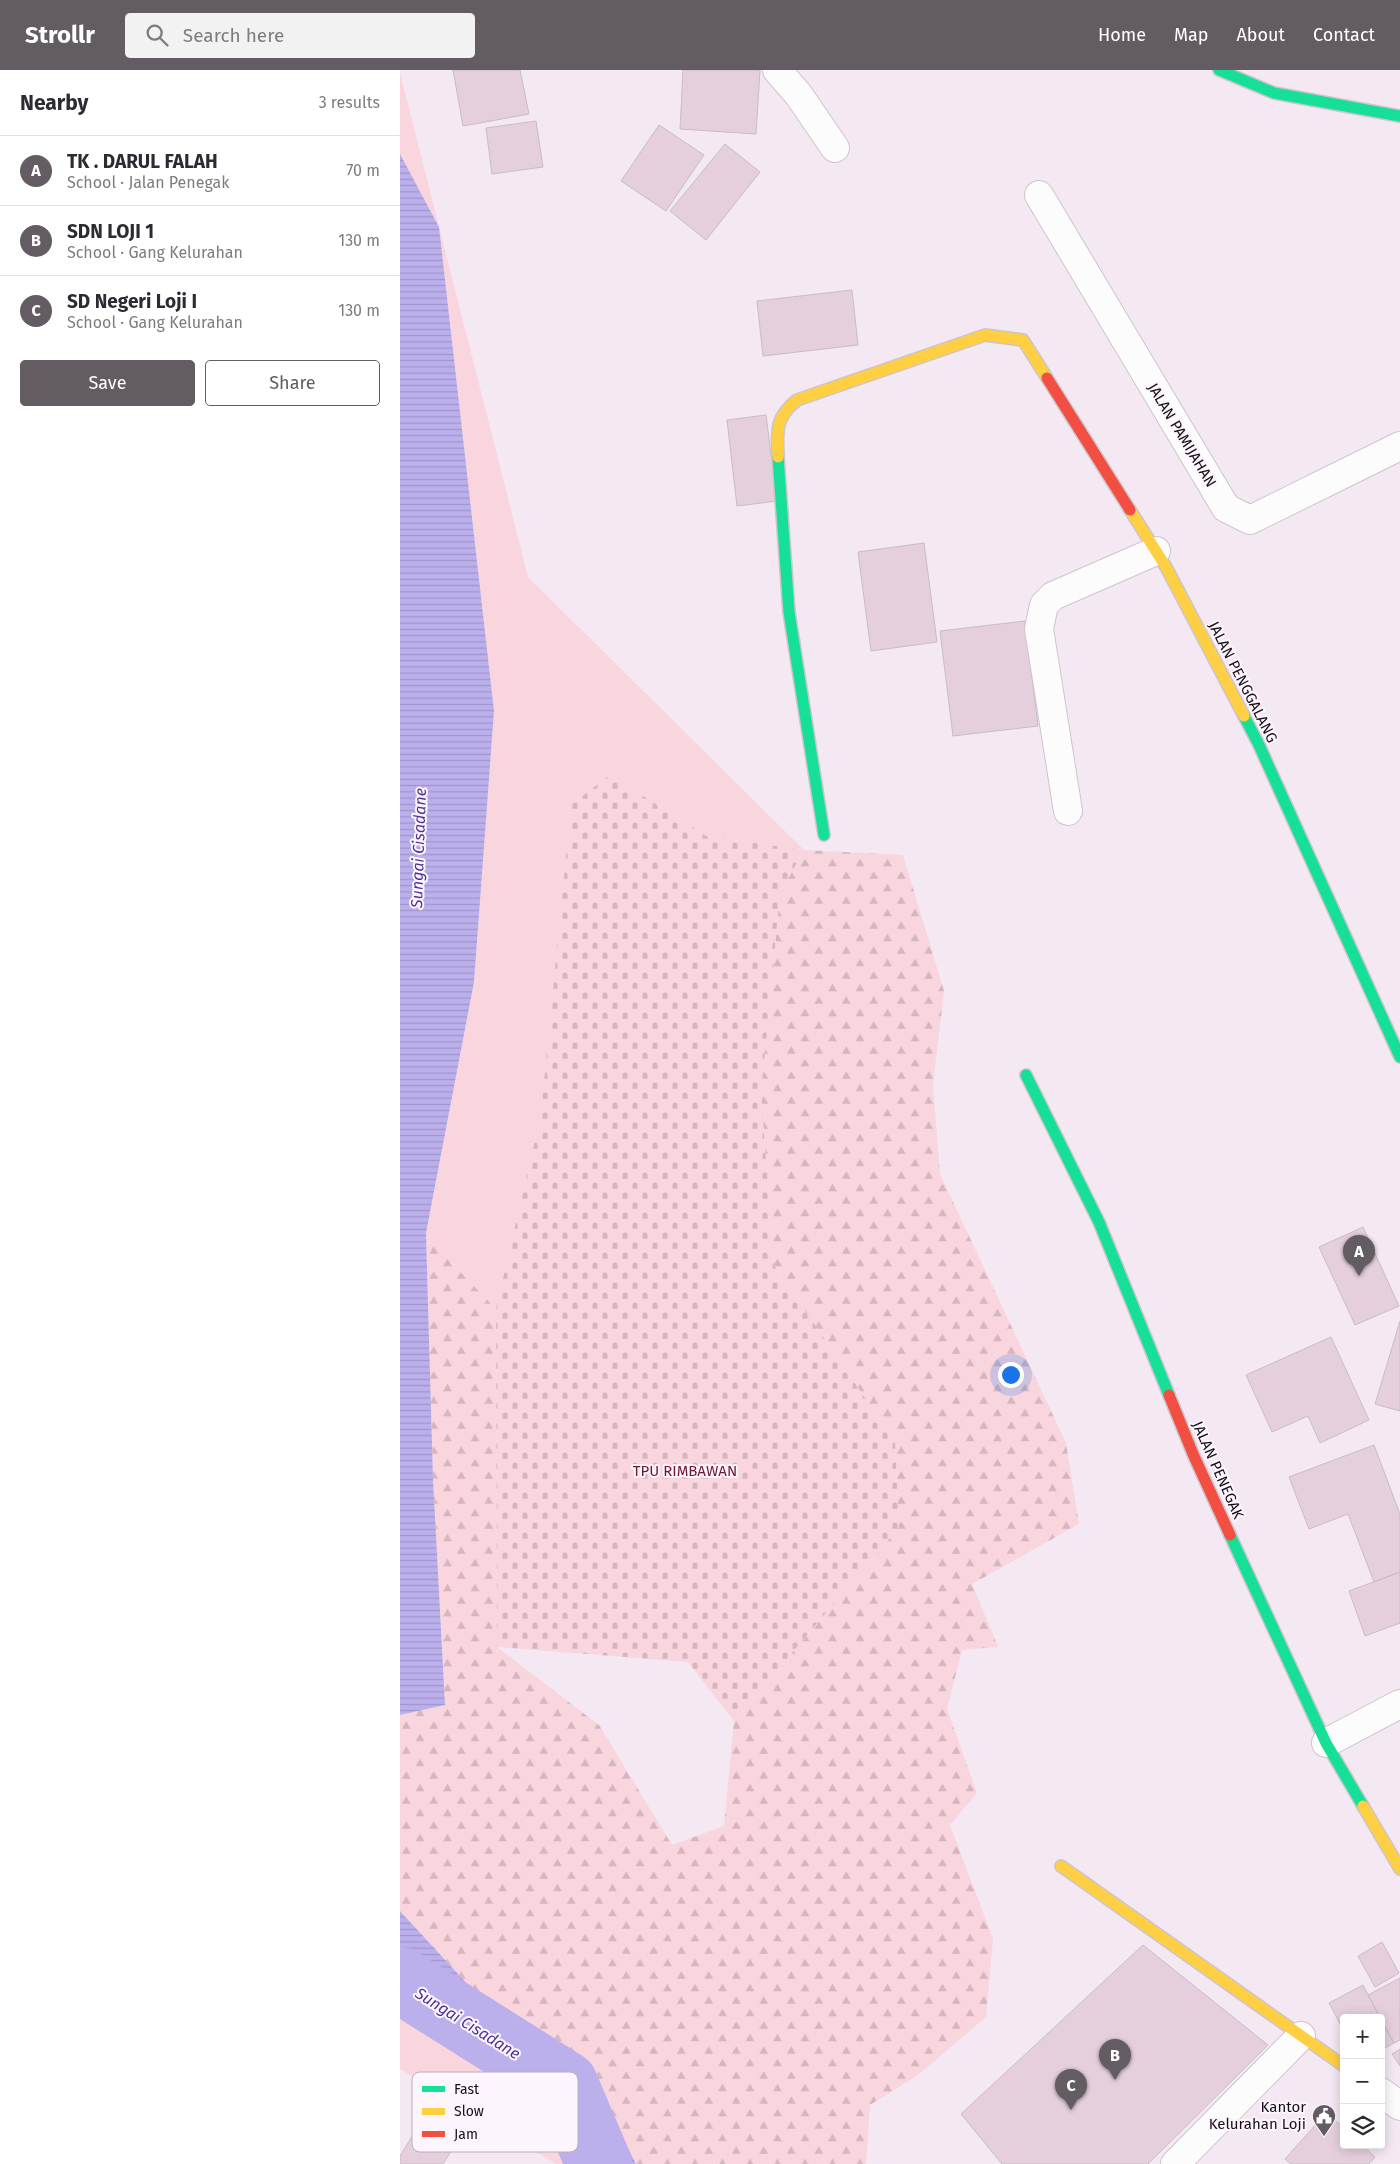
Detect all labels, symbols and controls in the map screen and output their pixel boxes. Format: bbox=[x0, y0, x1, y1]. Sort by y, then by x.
search box bbox=[125, 13, 475, 58]
text: Strollr bbox=[25, 21, 95, 49]
icon: search bbox=[143, 21, 171, 49]
text: Search here bbox=[183, 24, 284, 47]
text: Home bbox=[1098, 24, 1146, 46]
text: Map bbox=[1174, 24, 1208, 46]
text: About bbox=[1236, 24, 1285, 46]
text: Contact bbox=[1313, 24, 1375, 46]
text: Nearby bbox=[20, 90, 88, 116]
text: 3 results bbox=[319, 93, 380, 112]
text: TK . DARUL FALAH bbox=[67, 150, 218, 173]
text: A bbox=[31, 161, 41, 180]
text: 70 m bbox=[346, 161, 380, 180]
text: School · Jalan Penegak bbox=[67, 173, 229, 192]
text: SDN LOJI 1 bbox=[67, 220, 154, 243]
text: B bbox=[31, 231, 41, 250]
text: 130 m bbox=[338, 231, 380, 250]
text: School · Gang Kelurahan bbox=[67, 243, 243, 262]
text: SD Negeri Loji I bbox=[67, 290, 197, 313]
text: C bbox=[31, 301, 41, 320]
text: 130 m bbox=[338, 301, 380, 320]
text: School · Gang Kelurahan bbox=[67, 313, 243, 332]
button: Save bbox=[20, 360, 195, 406]
button: Share bbox=[205, 360, 380, 406]
street label: JALAN PAMIJAHAN bbox=[1144, 380, 1220, 490]
street label: JALAN PENGGALANG bbox=[1205, 618, 1281, 746]
water label: Sungai Cisadane bbox=[407, 788, 430, 909]
pin: A bbox=[1343, 1235, 1375, 1276]
your location bbox=[998, 1362, 1024, 1388]
street label: JALAN PENEGAK bbox=[1188, 1418, 1248, 1522]
park label: TPU RIMBAWAN bbox=[633, 1462, 737, 1480]
water label: Sungai Cisadane bbox=[411, 1983, 524, 2063]
map controls bbox=[1340, 2014, 1385, 2149]
button: + bbox=[1340, 2014, 1385, 2059]
pin: B bbox=[1099, 2039, 1131, 2080]
button: − bbox=[1340, 2059, 1385, 2104]
pin: C bbox=[1055, 2069, 1087, 2110]
legend bbox=[412, 2072, 578, 2152]
text: Fast bbox=[454, 2081, 480, 2098]
place label: Kantor Kelurahan Loji bbox=[1209, 2098, 1306, 2133]
text: Slow bbox=[454, 2103, 484, 2120]
public building icon: Kantor Kelurahan Loji bbox=[1311, 2103, 1337, 2137]
button: layers bbox=[1340, 2104, 1385, 2149]
text: Jam bbox=[454, 2126, 478, 2143]

